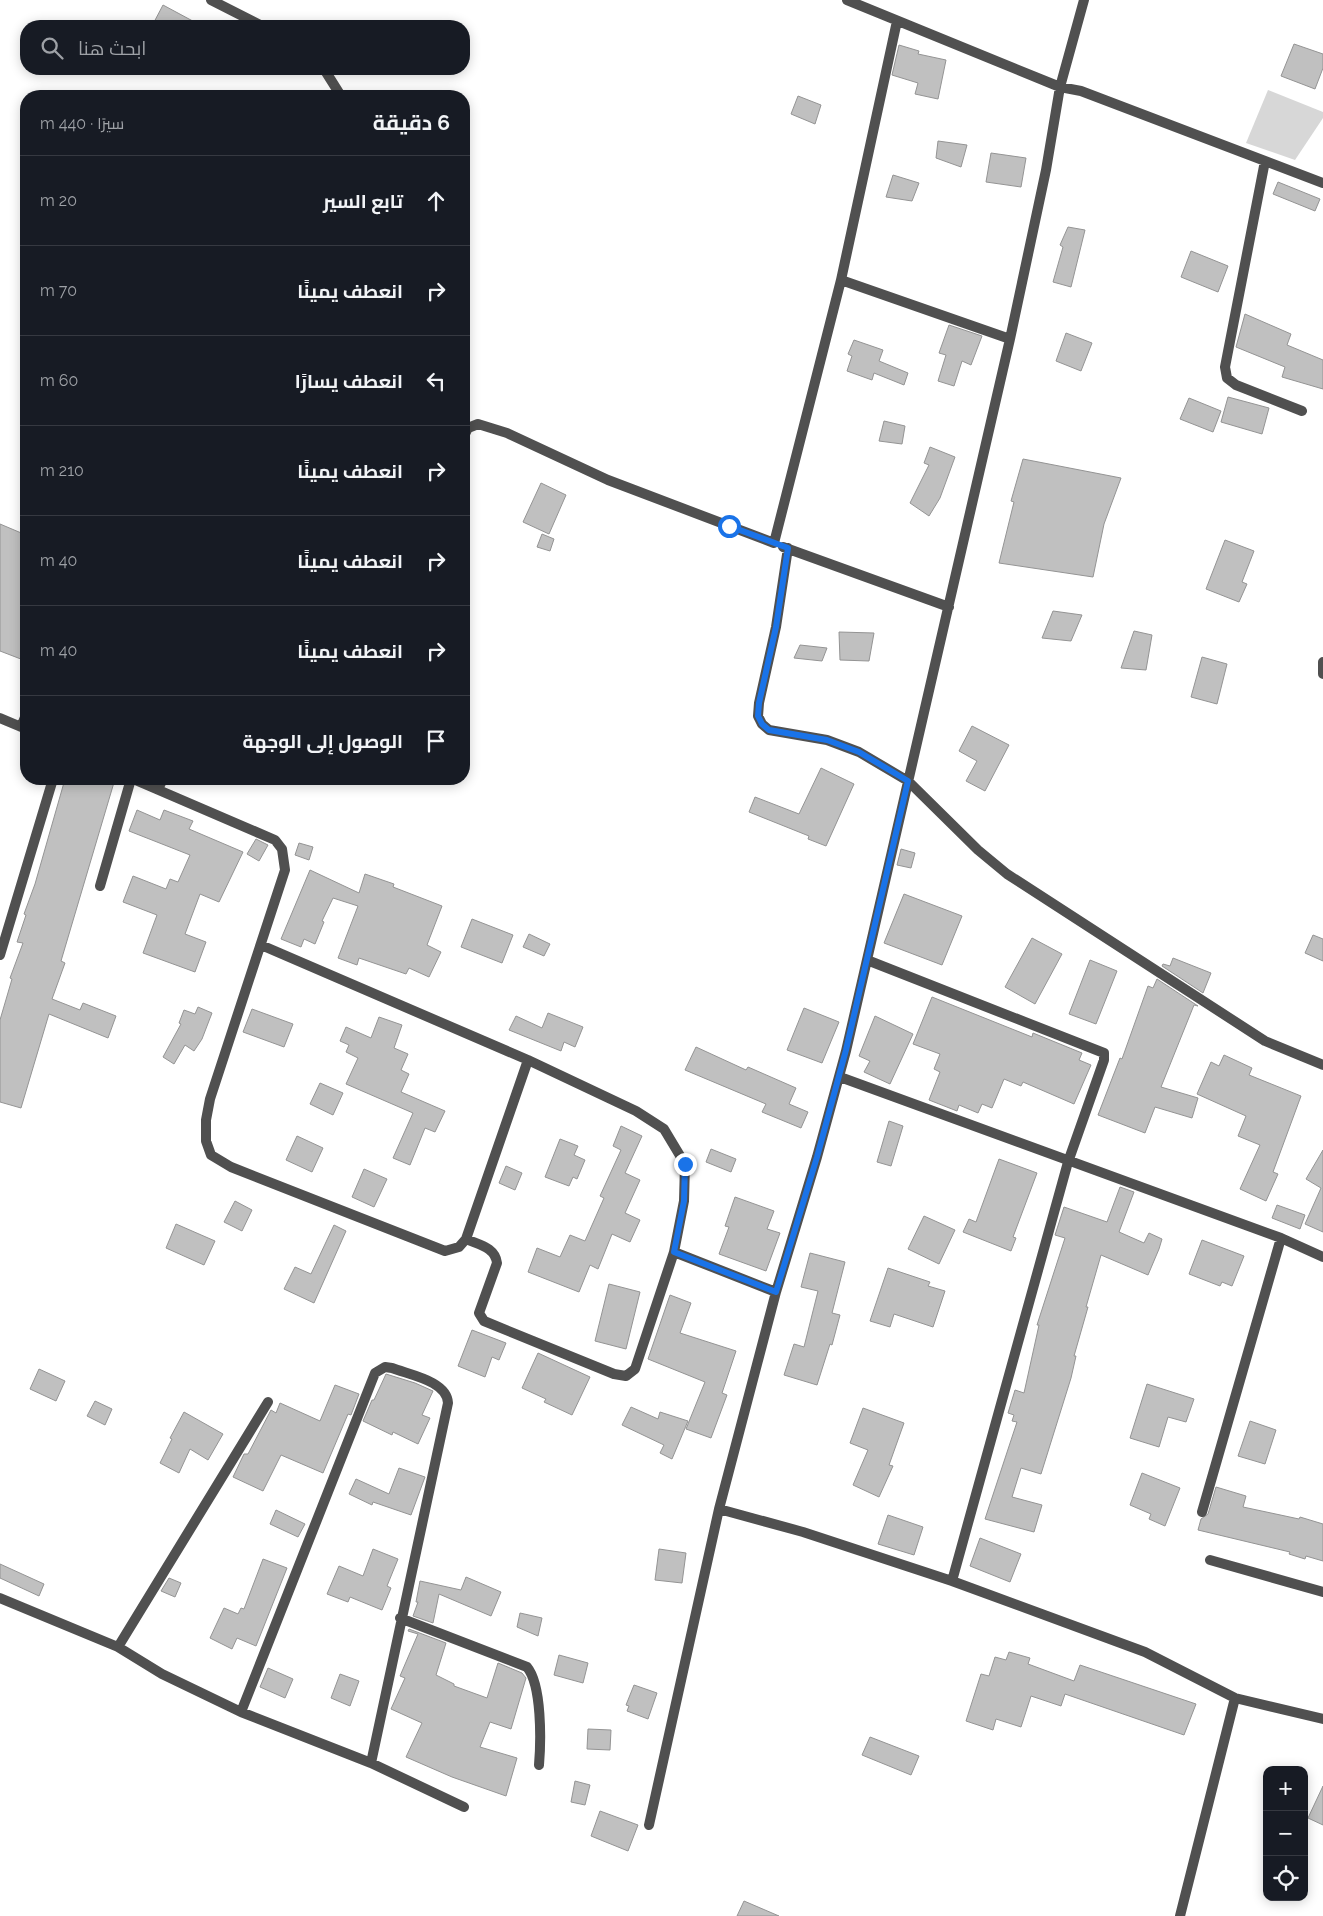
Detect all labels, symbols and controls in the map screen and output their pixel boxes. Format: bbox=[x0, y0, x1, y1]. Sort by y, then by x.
search box bbox=[20, 20, 470, 75]
icon: search bbox=[38, 34, 66, 62]
text: ابحث هنا bbox=[78, 37, 146, 59]
text: 6 دقيقة bbox=[373, 110, 450, 135]
text: سيرًا · 440 m bbox=[40, 114, 124, 133]
icon: ahead bbox=[422, 187, 450, 215]
text: تابع السير bbox=[323, 190, 403, 212]
text: 20 m bbox=[40, 191, 77, 210]
icon: right bbox=[422, 277, 450, 305]
text: انعطف يمينًا bbox=[297, 280, 403, 302]
text: 70 m bbox=[40, 281, 77, 300]
icon: left bbox=[422, 367, 450, 395]
text: انعطف يسارًا bbox=[295, 370, 403, 392]
text: 60 m bbox=[40, 371, 78, 390]
icon: right bbox=[422, 457, 450, 485]
text: انعطف يمينًا bbox=[297, 460, 403, 482]
text: 210 m bbox=[40, 461, 84, 480]
route start bbox=[718, 515, 741, 538]
icon: right bbox=[422, 547, 450, 575]
text: انعطف يمينًا bbox=[297, 550, 403, 572]
text: 40 m bbox=[40, 551, 77, 570]
icon: right bbox=[422, 637, 450, 665]
text: انعطف يمينًا bbox=[297, 640, 403, 662]
text: 40 m bbox=[40, 641, 77, 660]
icon: arrive bbox=[422, 727, 450, 755]
text: الوصول إلى الوجهة bbox=[243, 730, 403, 752]
route end bbox=[674, 1153, 697, 1176]
map controls bbox=[1263, 1766, 1308, 1901]
button: + bbox=[1263, 1766, 1308, 1811]
button: − bbox=[1263, 1811, 1308, 1856]
button: locate bbox=[1263, 1856, 1308, 1901]

